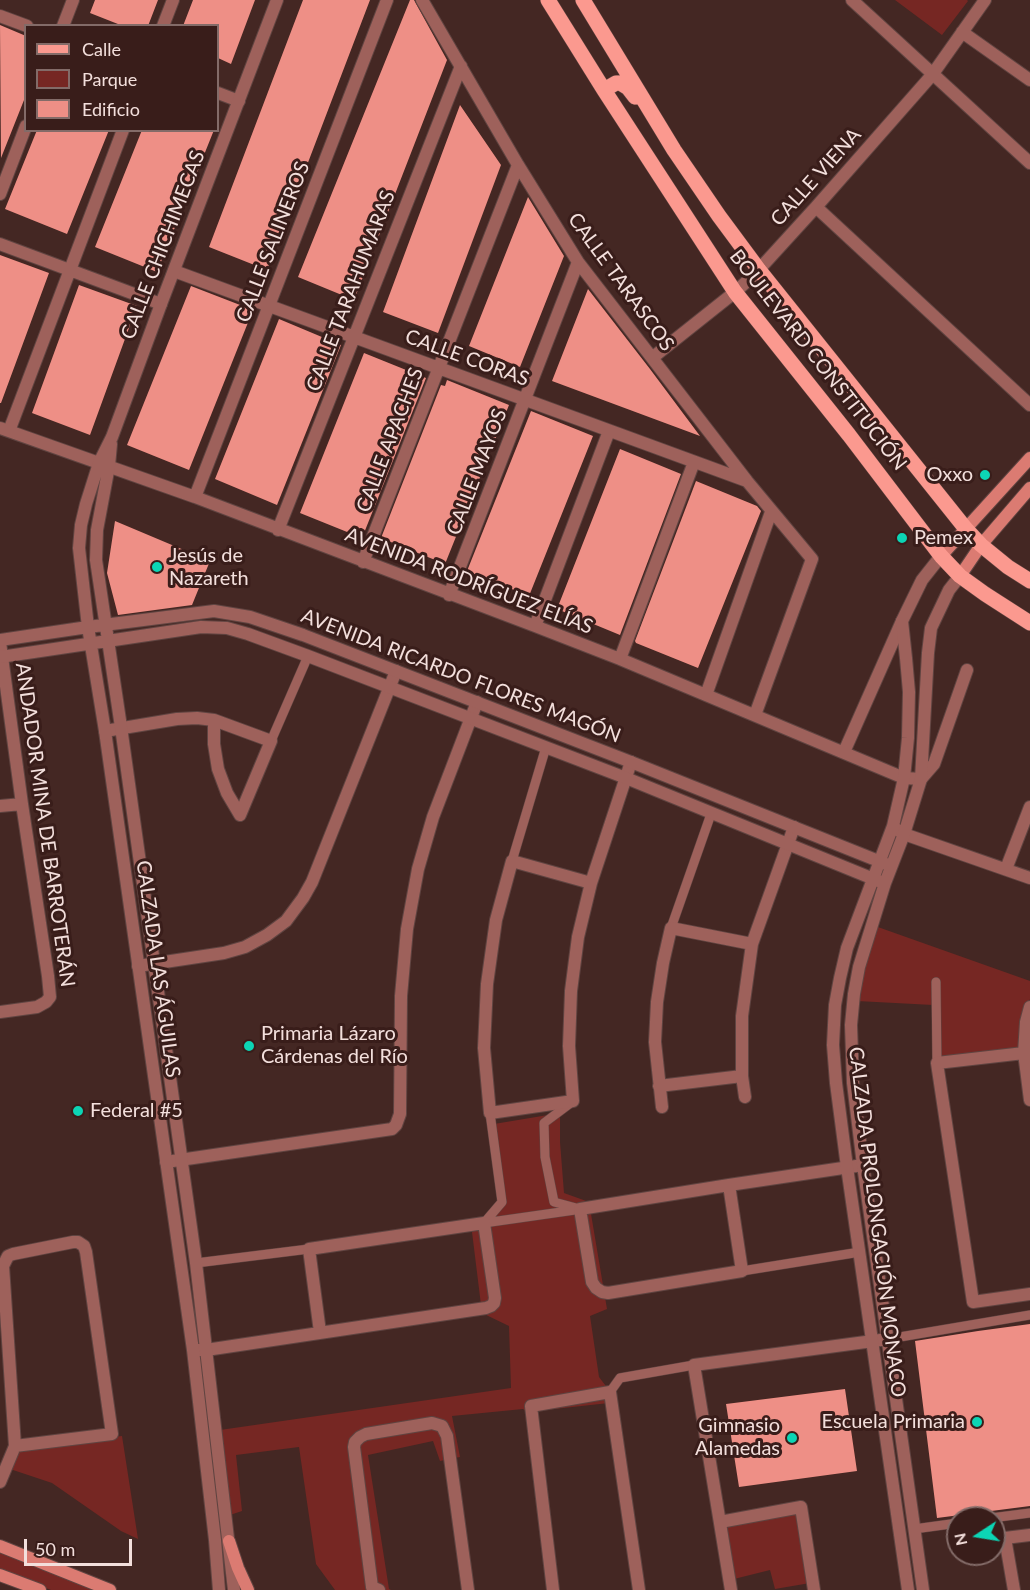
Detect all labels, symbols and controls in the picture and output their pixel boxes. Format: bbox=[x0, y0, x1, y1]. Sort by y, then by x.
legend bbox=[24, 24, 219, 132]
text: Calle bbox=[82, 38, 121, 60]
text: Parque bbox=[82, 68, 137, 90]
text: Edificio bbox=[82, 98, 140, 120]
street label: CALLE VIENA bbox=[766, 123, 866, 231]
street label: CALLE CHICHIMECAS bbox=[116, 147, 210, 343]
street label: CALLE SALINEROS bbox=[231, 158, 315, 326]
street label: CALLE TARAHUMARAS bbox=[302, 187, 400, 395]
street label: CALLE TARASCOS bbox=[563, 208, 679, 356]
street label: BOULEVARD CONSTITUCIÓN bbox=[724, 245, 912, 475]
street label: CALLE CORAS bbox=[402, 324, 532, 392]
street label: CALLE APACHES bbox=[351, 364, 429, 516]
street label: CALLE MAYOS bbox=[442, 405, 512, 539]
place label: Oxxo bbox=[926, 463, 973, 487]
marker: Oxxo bbox=[978, 468, 992, 482]
street label: AVENIDA RODRÍGUEZ ELÍAS bbox=[342, 523, 596, 639]
place label: Pemex bbox=[914, 526, 973, 550]
marker: Pemex bbox=[895, 531, 909, 545]
place label: Jesús de Nazareth bbox=[169, 544, 249, 591]
marker: Jesús de Nazareth bbox=[150, 560, 164, 574]
street label: AVENIDA RICARDO FLORES MAGÓN bbox=[298, 604, 624, 748]
street label: ANDADOR MINA DE BARROTERÁN bbox=[10, 661, 80, 989]
street label: CALZADA LAS ÁGUILAS bbox=[131, 859, 185, 1079]
place label: Primaria Lázaro Cárdenas del Río bbox=[261, 1022, 408, 1069]
marker: Primaria Lázaro Cárdenas del Río bbox=[242, 1039, 256, 1053]
street label: CALZADA PROLONGACIÓN MONACO bbox=[844, 1046, 910, 1398]
place label: Federal #5 bbox=[90, 1099, 183, 1123]
marker: Federal #5 bbox=[71, 1104, 85, 1118]
place label: Escuela Primaria bbox=[822, 1410, 965, 1434]
place label: Gimnasio Alamedas bbox=[695, 1414, 780, 1461]
marker: Escuela Primaria bbox=[970, 1415, 984, 1429]
marker: Gimnasio Alamedas bbox=[785, 1431, 799, 1445]
north arrow bbox=[946, 1506, 1006, 1566]
scale bar bbox=[27, 1527, 135, 1565]
text: N bbox=[949, 1531, 970, 1547]
text: 50 m bbox=[35, 1538, 75, 1560]

